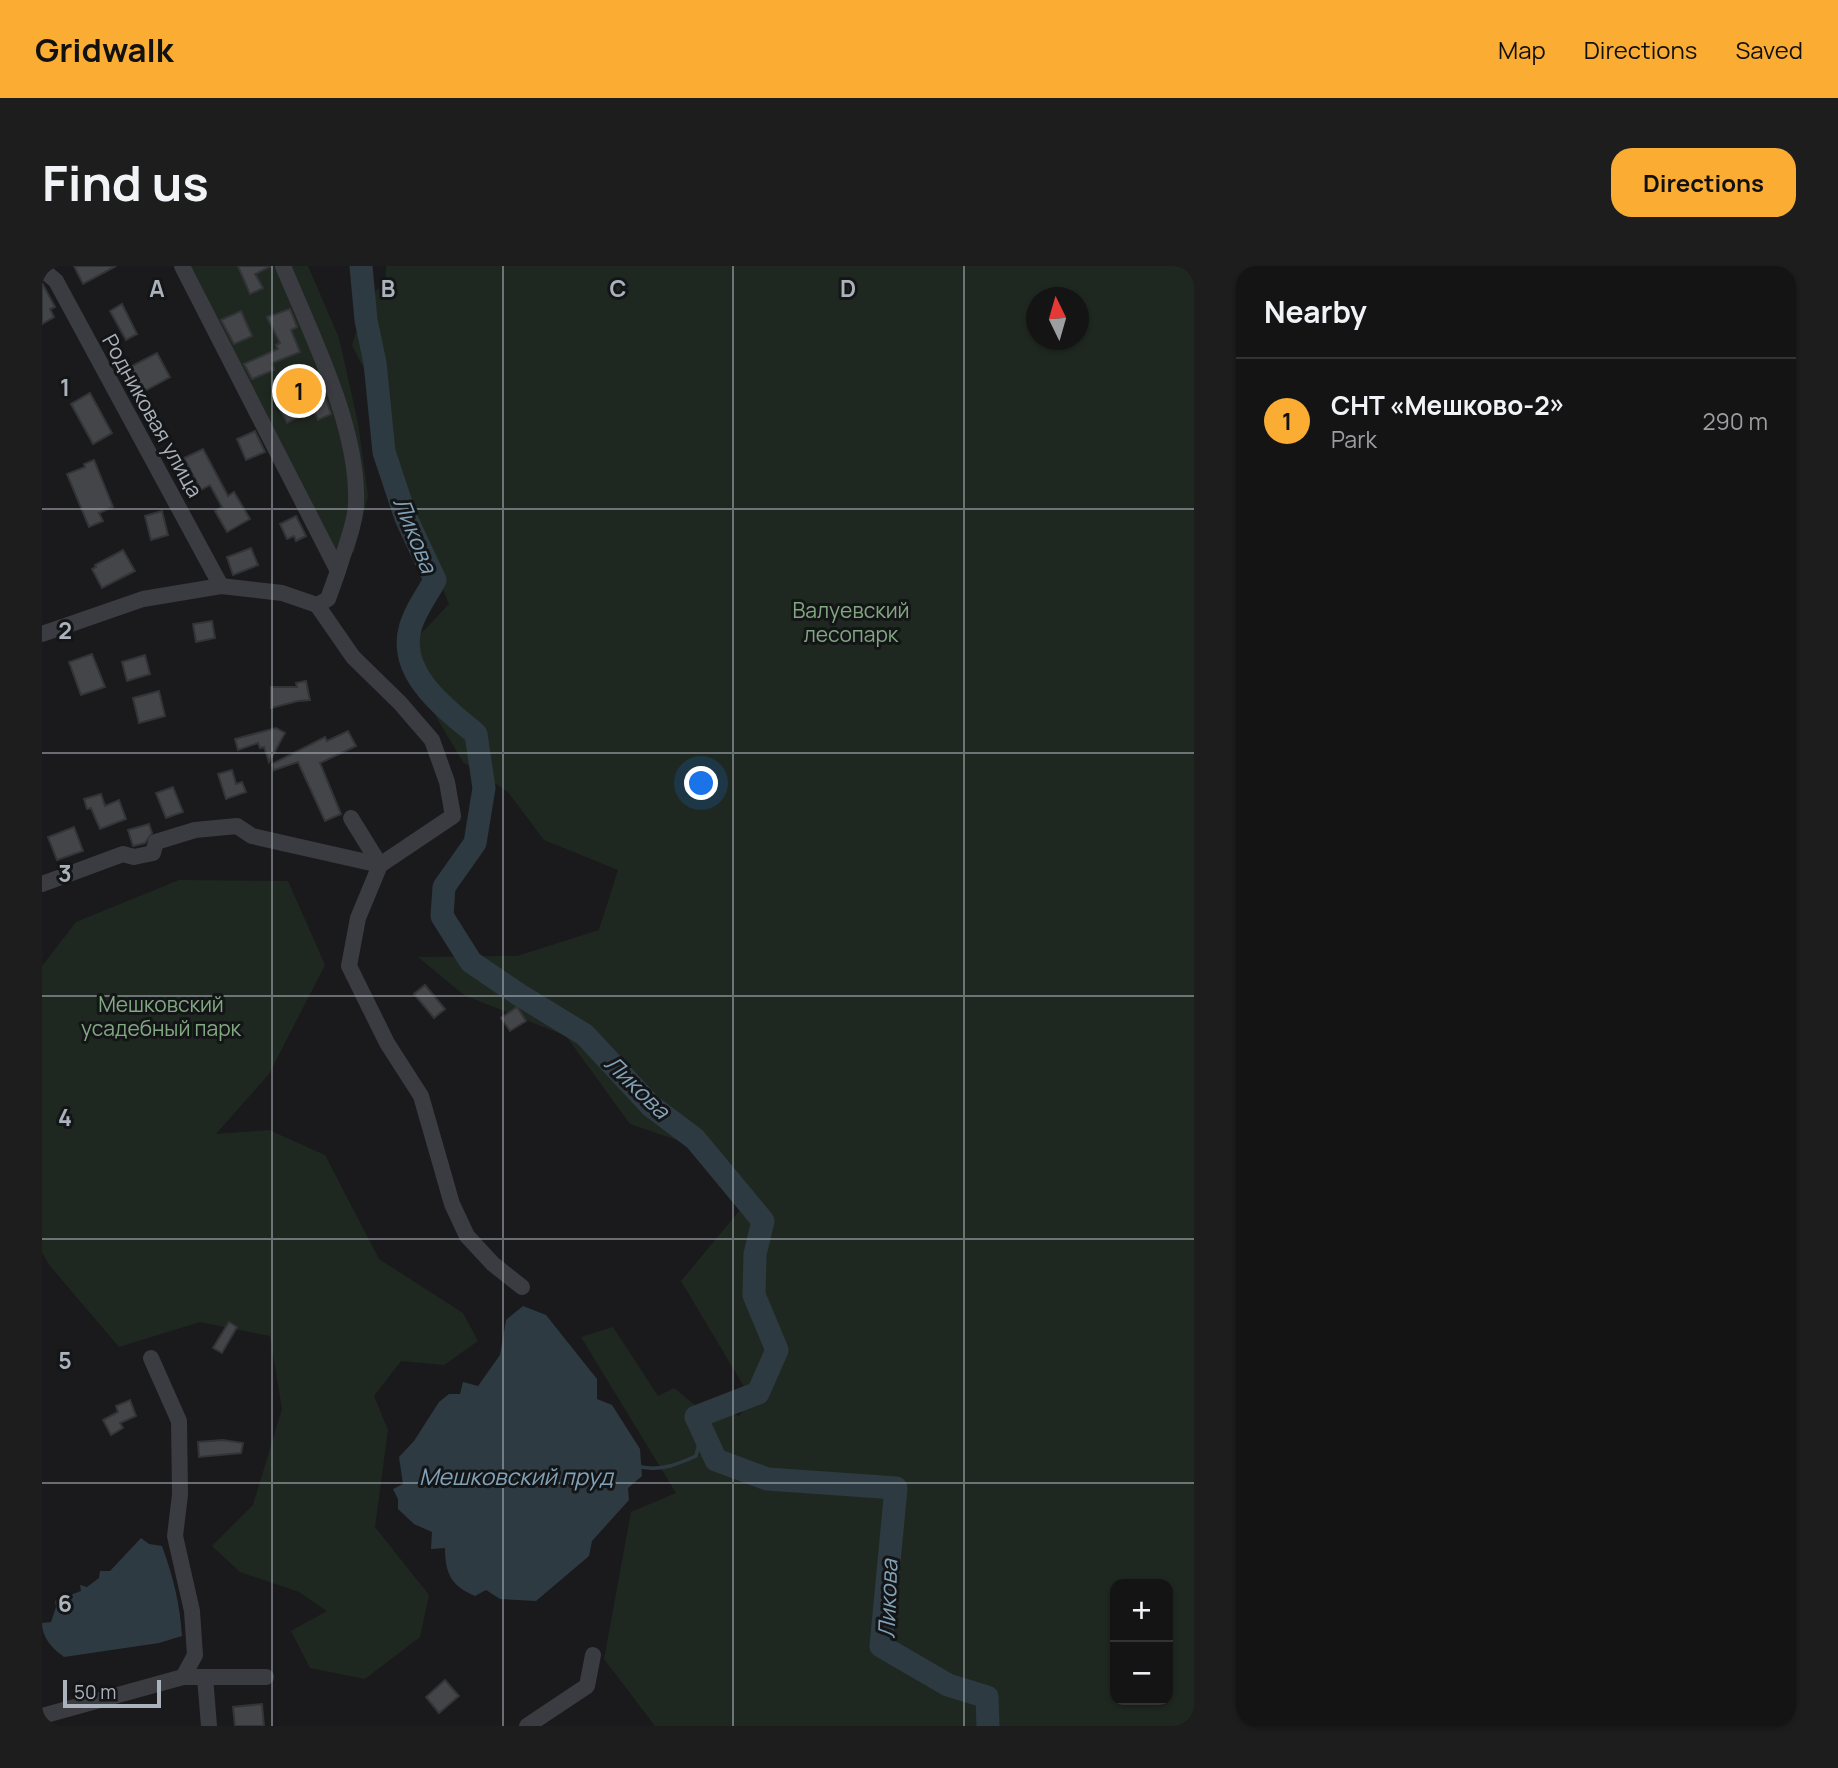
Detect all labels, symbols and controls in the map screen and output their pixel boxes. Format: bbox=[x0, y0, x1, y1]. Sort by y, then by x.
text: Gridwalk bbox=[35, 27, 173, 72]
text: Map bbox=[1498, 33, 1546, 66]
text: Directions bbox=[1584, 33, 1697, 66]
text: Saved bbox=[1735, 33, 1803, 66]
button: Directions bbox=[1611, 148, 1796, 217]
text: Find us bbox=[42, 149, 209, 216]
text: A bbox=[149, 272, 165, 304]
text: B bbox=[381, 272, 395, 304]
text: C bbox=[610, 272, 627, 304]
text: D bbox=[840, 272, 856, 304]
north arrow bbox=[1026, 287, 1089, 350]
text: Nearby bbox=[1264, 291, 1367, 332]
street label: Родниковая улица bbox=[96, 329, 209, 502]
pin: 1 bbox=[276, 365, 322, 417]
text: 1 bbox=[60, 371, 70, 403]
text: СНТ «Мешково-2» bbox=[1331, 387, 1565, 423]
text: 1 bbox=[1282, 405, 1292, 437]
text: 290 m bbox=[1702, 405, 1768, 437]
text: Park bbox=[1331, 423, 1377, 455]
water label: Ликова bbox=[386, 492, 446, 578]
park label: Валуевский лесопарк bbox=[792, 596, 910, 648]
text: 2 bbox=[58, 614, 72, 646]
your location bbox=[684, 766, 718, 800]
text: 3 bbox=[58, 857, 72, 889]
park label: Мешковский усадебный парк bbox=[81, 990, 242, 1042]
water label: Ликова bbox=[598, 1047, 678, 1126]
text: 4 bbox=[58, 1101, 72, 1133]
text: 5 bbox=[58, 1344, 72, 1376]
water label: Мешковский пруд bbox=[419, 1460, 614, 1492]
water label: Ликова bbox=[870, 1558, 904, 1639]
map controls bbox=[1110, 1579, 1173, 1705]
button: + bbox=[1110, 1579, 1173, 1642]
text: 6 bbox=[58, 1587, 72, 1619]
button: − bbox=[1110, 1642, 1173, 1705]
scale bar bbox=[63, 1677, 161, 1709]
text: 50 m bbox=[74, 1679, 116, 1705]

